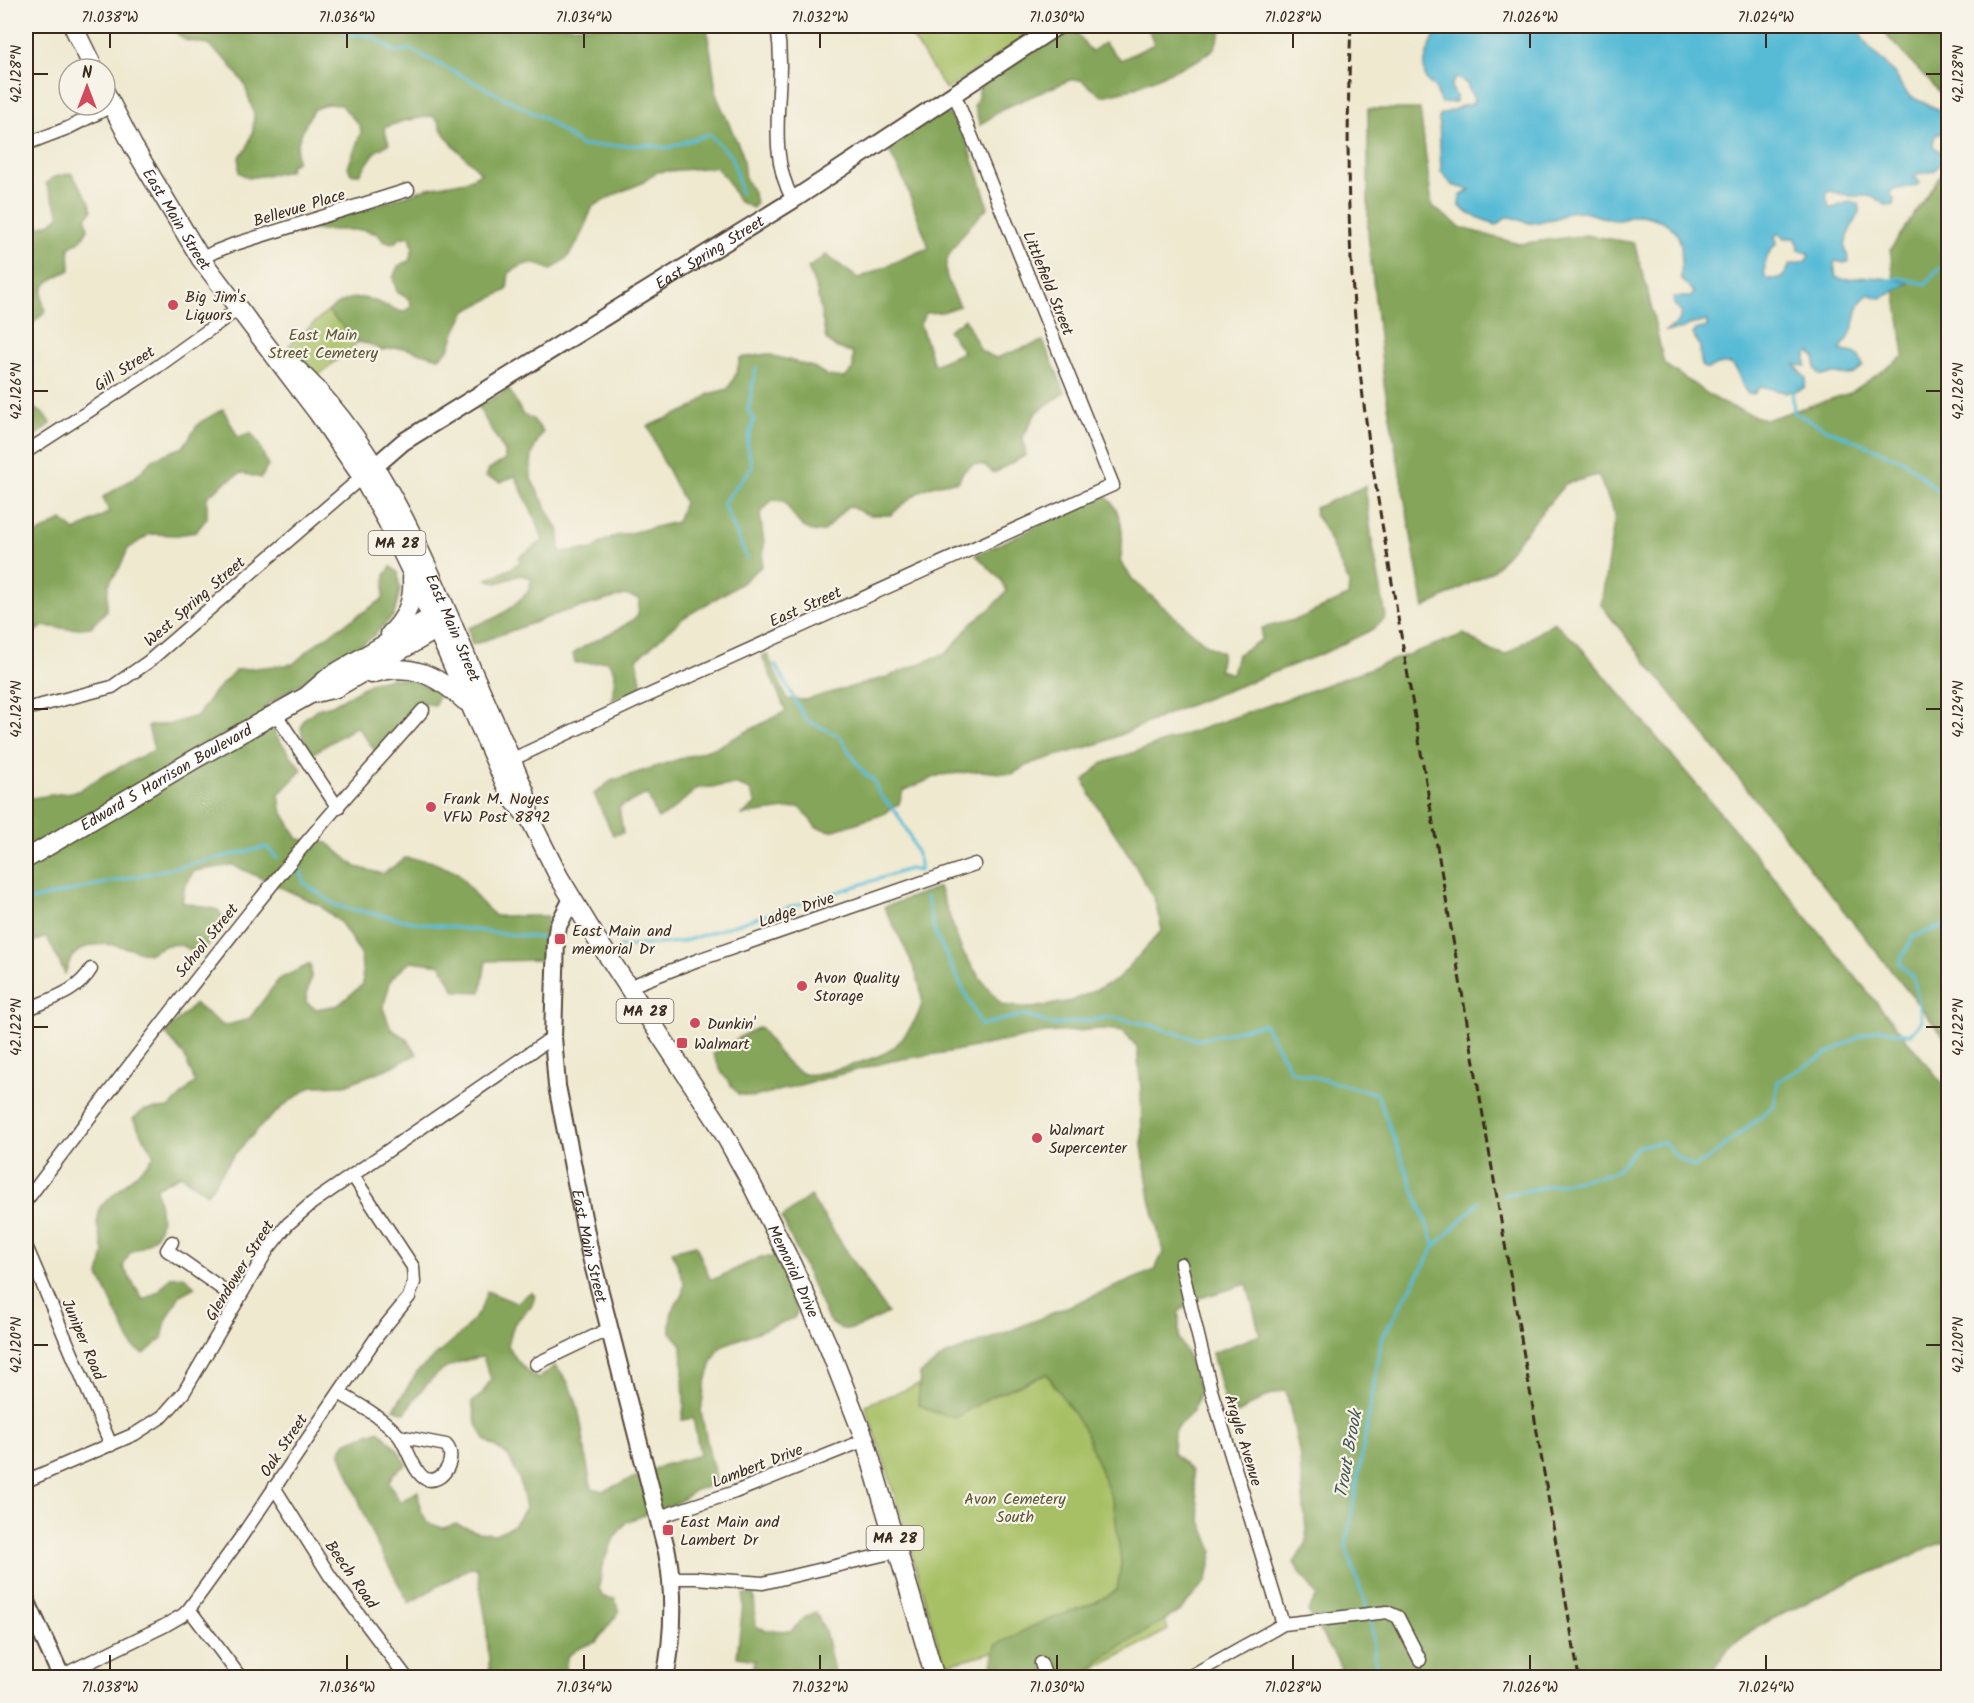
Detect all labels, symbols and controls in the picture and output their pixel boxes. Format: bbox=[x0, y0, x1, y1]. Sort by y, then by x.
text: 71.038°W bbox=[81, 6, 139, 30]
text: 71.036°W bbox=[319, 6, 375, 30]
text: 71.034°W bbox=[556, 6, 612, 30]
text: 71.032°W bbox=[792, 6, 849, 30]
text: 71.030°W bbox=[1029, 6, 1085, 30]
text: 71.028°W bbox=[1264, 6, 1322, 30]
text: 71.026°W bbox=[1502, 6, 1559, 30]
text: 71.024°W bbox=[1738, 6, 1795, 30]
text: 42.128°N bbox=[5, 45, 29, 103]
text: 42.128°N bbox=[1947, 45, 1971, 103]
north arrow bbox=[57, 57, 117, 117]
text: N bbox=[82, 61, 92, 86]
street label: East Main Street bbox=[135, 164, 217, 277]
street label: Bellevue Place bbox=[250, 183, 348, 234]
street label: East Spring Street bbox=[651, 209, 771, 297]
street label: Littlefield Street bbox=[1015, 228, 1080, 340]
place label: Big Jim's Liquors bbox=[185, 285, 246, 328]
marker: Big Jim's Liquors bbox=[166, 298, 180, 312]
park label: East Main Street Cemetery bbox=[268, 323, 378, 366]
street label: Gill Street bbox=[89, 340, 161, 398]
text: 42.126°N bbox=[5, 362, 29, 420]
text: 42.126°N bbox=[1947, 362, 1971, 420]
road number: MA 28 bbox=[368, 531, 426, 555]
street label: West Spring Street bbox=[139, 550, 252, 653]
street label: East Main Street bbox=[418, 570, 487, 687]
street label: East Street bbox=[765, 580, 847, 634]
text: 42.124°N bbox=[5, 680, 29, 738]
text: 42.124°N bbox=[1947, 680, 1971, 738]
street label: Edward S Harrison Boulevard bbox=[76, 718, 258, 838]
place label: Frank M. Noyes VFW Post 8892 bbox=[443, 787, 551, 830]
marker: Frank M. Noyes VFW Post 8892 bbox=[424, 800, 438, 814]
street label: Ladge Drive bbox=[755, 886, 838, 935]
street label: School Street bbox=[169, 898, 246, 984]
place label: East Main and memorial Dr bbox=[572, 919, 672, 962]
marker: East Main and memorial Dr bbox=[553, 932, 567, 946]
place label: Avon Quality Storage bbox=[814, 966, 900, 1009]
marker: Avon Quality Storage bbox=[795, 979, 809, 993]
text: 42.122°N bbox=[5, 998, 29, 1056]
text: 42.122°N bbox=[1947, 998, 1971, 1056]
road number: MA 28 bbox=[616, 999, 674, 1023]
place label: Dunkin' bbox=[707, 1012, 756, 1037]
marker: Dunkin' bbox=[688, 1016, 702, 1030]
place label: Walmart bbox=[694, 1032, 750, 1057]
marker: Walmart bbox=[675, 1036, 689, 1050]
place label: Walmart Supercenter bbox=[1049, 1118, 1129, 1161]
marker: Walmart Supercenter bbox=[1030, 1131, 1044, 1145]
street label: East Main Street bbox=[564, 1187, 614, 1307]
street label: Glendower Street bbox=[199, 1215, 282, 1326]
street label: Memorial Drive bbox=[760, 1221, 825, 1322]
street label: Juniper Road bbox=[54, 1295, 111, 1385]
text: 42.120°N bbox=[5, 1317, 29, 1373]
text: 42.120°N bbox=[1947, 1317, 1971, 1373]
street label: Argyle Avenue bbox=[1217, 1391, 1268, 1489]
water label: Trout Brook bbox=[1327, 1406, 1372, 1500]
street label: Oak Street bbox=[254, 1408, 315, 1483]
street label: Lambert Drive bbox=[708, 1438, 807, 1495]
park label: Avon Cemetery South bbox=[964, 1487, 1066, 1530]
place label: East Main and Lambert Dr bbox=[680, 1510, 780, 1553]
marker: East Main and Lambert Dr bbox=[661, 1523, 675, 1537]
road number: MA 28 bbox=[866, 1526, 924, 1550]
street label: Beech Road bbox=[318, 1535, 384, 1615]
text: 71.038°W bbox=[81, 1676, 139, 1700]
text: 71.036°W bbox=[319, 1676, 375, 1700]
text: 71.034°W bbox=[556, 1676, 612, 1700]
text: 71.032°W bbox=[792, 1676, 849, 1700]
text: 71.030°W bbox=[1029, 1676, 1085, 1700]
text: 71.028°W bbox=[1264, 1676, 1322, 1700]
text: 71.026°W bbox=[1502, 1676, 1559, 1700]
text: 71.024°W bbox=[1738, 1676, 1795, 1700]

